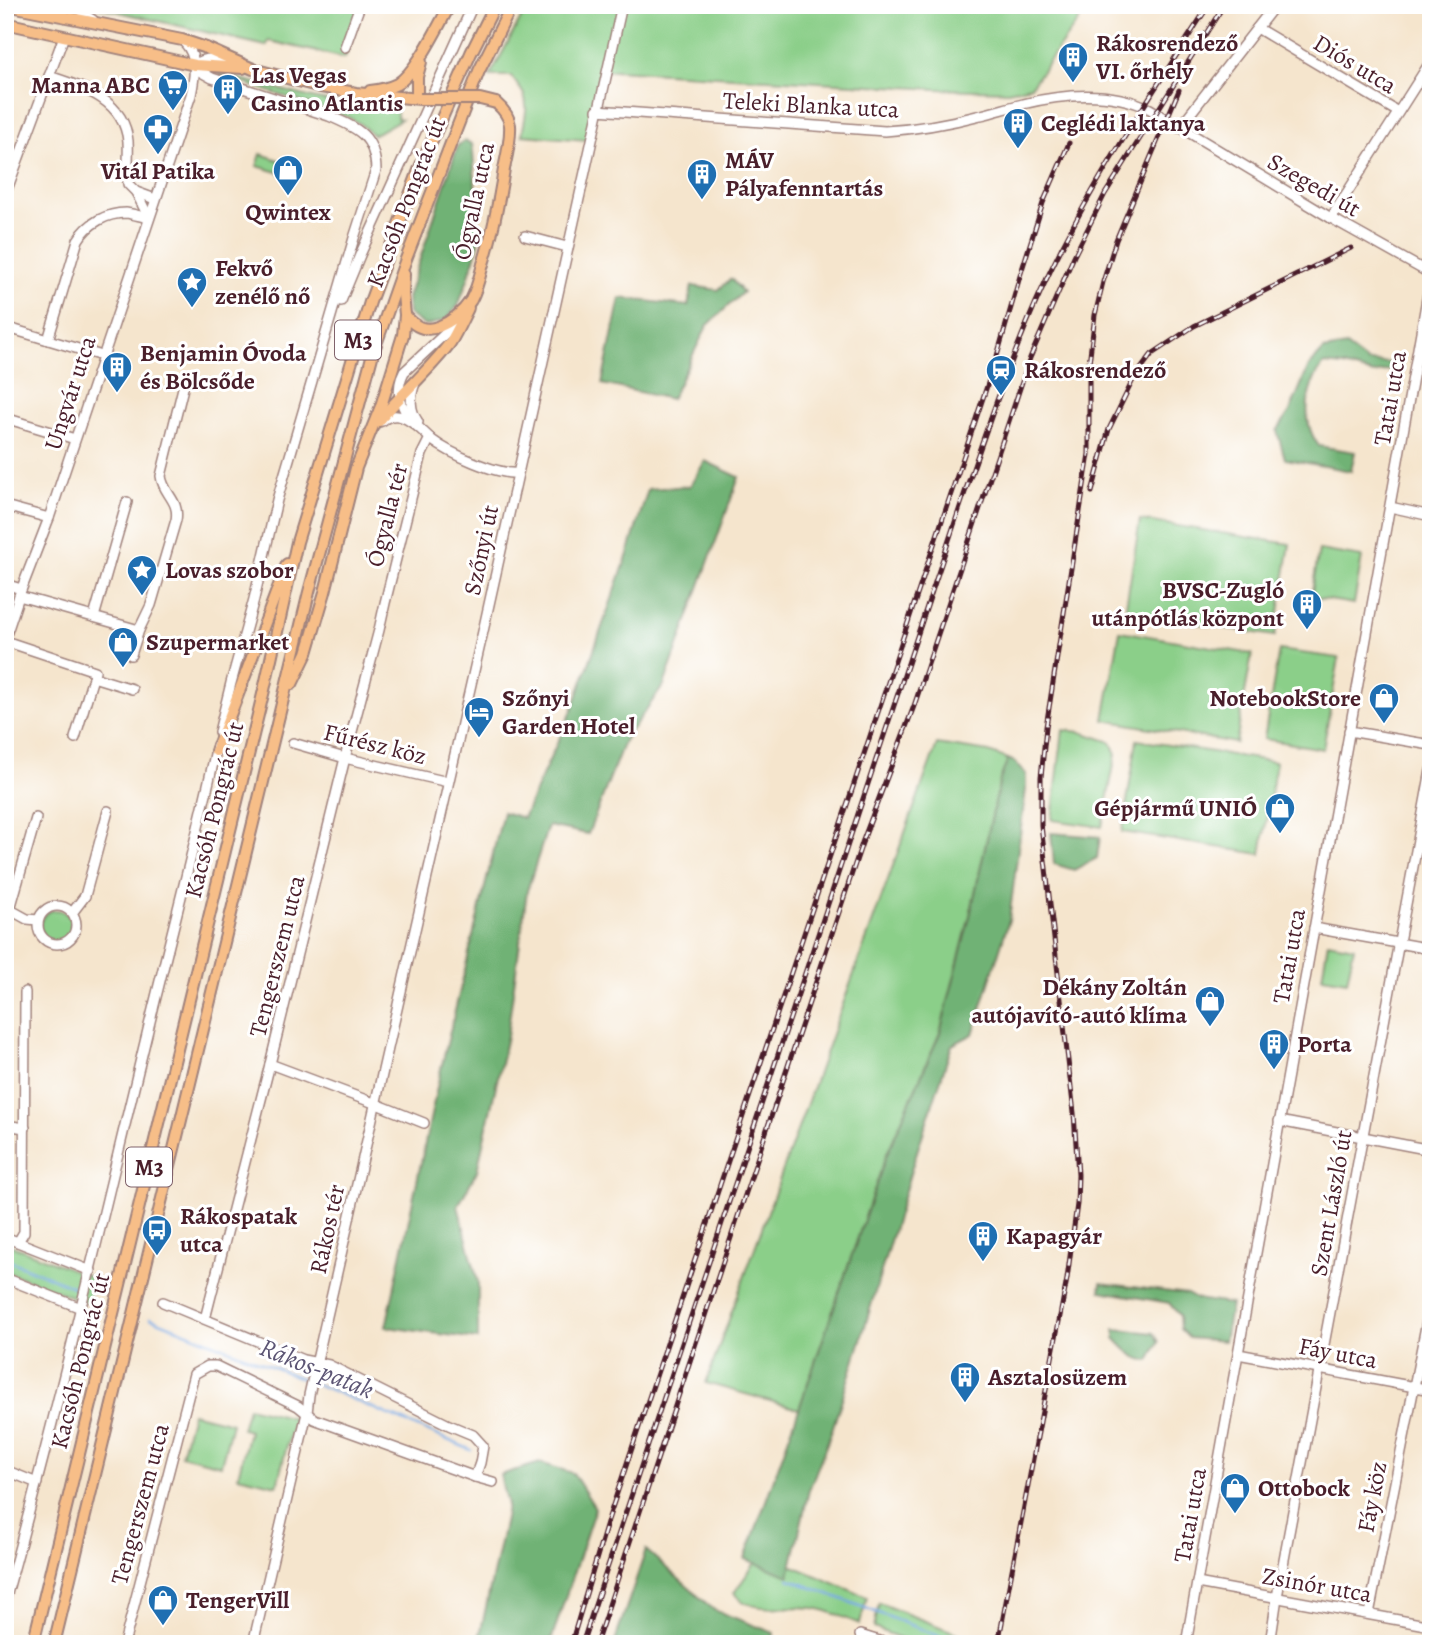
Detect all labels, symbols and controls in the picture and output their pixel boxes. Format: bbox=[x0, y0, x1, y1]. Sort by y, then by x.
place label: Rákosrendező VI. őrhely bbox=[1095, 27, 1238, 87]
street label: Diós utca bbox=[1307, 27, 1403, 102]
building icon: Rákosrendező VI. őrhely bbox=[1056, 40, 1090, 84]
place label: Las Vegas Casino Atlantis bbox=[251, 59, 403, 119]
supermarket icon: Manna ABC bbox=[156, 68, 190, 112]
place label: Manna ABC bbox=[31, 69, 150, 101]
building icon: Las Vegas Casino Atlantis bbox=[211, 72, 245, 116]
street label: Teleki Blanka utca bbox=[722, 84, 901, 126]
building icon: Ceglédi laktanya bbox=[1001, 106, 1035, 150]
place label: Ceglédi laktanya bbox=[1041, 107, 1206, 139]
pharmacy icon: Vitál Patika bbox=[141, 112, 175, 156]
street label: Kacsóh Pongrác út bbox=[359, 112, 453, 292]
street label: Ógyalla utca bbox=[446, 138, 502, 263]
place label: MÁV Pályafenntartás bbox=[725, 144, 883, 204]
street label: Szegedi út bbox=[1262, 146, 1366, 224]
shop icon: Qwintex bbox=[271, 153, 305, 197]
place label: Vitál Patika bbox=[100, 155, 216, 187]
building icon: MÁV Pályafenntartás bbox=[685, 157, 719, 201]
place label: Qwintex bbox=[245, 196, 331, 228]
place label: Fekvő zenélő nő bbox=[215, 252, 310, 312]
place icon: Fekvő zenélő nő bbox=[175, 265, 209, 309]
road number: M3 bbox=[335, 320, 381, 360]
street label: Ungvár utca bbox=[36, 331, 104, 454]
place label: Benjamin Óvoda és Bölcsőde bbox=[140, 337, 307, 397]
street label: Tatai utca bbox=[1366, 347, 1414, 448]
building icon: Benjamin Óvoda és Bölcsőde bbox=[100, 350, 134, 394]
station icon: Rákosrendező bbox=[984, 353, 1018, 397]
place label: Rákosrendező bbox=[1024, 354, 1166, 386]
street label: Ógyalla tér bbox=[359, 460, 415, 570]
street label: Szőnyi út bbox=[456, 502, 506, 598]
place icon: Lovas szobor bbox=[125, 553, 159, 597]
place label: Lovas szobor bbox=[165, 554, 294, 586]
place label: BVSC-Zugló utánpótlás központ bbox=[1091, 574, 1284, 634]
building icon: BVSC-Zugló utánpótlás központ bbox=[1290, 587, 1324, 631]
shop icon: Szupermarket bbox=[106, 625, 140, 669]
place label: Szupermarket bbox=[146, 626, 289, 658]
shop icon: NotebookStore bbox=[1367, 681, 1401, 725]
place label: Szőnyi Garden Hotel bbox=[502, 682, 636, 742]
place label: NotebookStore bbox=[1209, 682, 1361, 714]
hotel icon: Szőnyi Garden Hotel bbox=[462, 695, 496, 739]
street label: Fűrész köz bbox=[320, 716, 430, 772]
street label: Kacsóh Pongrác út bbox=[177, 718, 251, 901]
shop icon: Gépjármű UNIÓ bbox=[1263, 791, 1297, 835]
place label: Gépjármű UNIÓ bbox=[1094, 792, 1257, 824]
street label: Tengerszem utca bbox=[241, 871, 313, 1040]
street label: Tatai utca bbox=[1265, 905, 1313, 1006]
place label: Dékány Zoltán autójavító-autó klíma bbox=[971, 971, 1188, 1031]
shop icon: Dékány Zoltán autójavító-autó klíma bbox=[1193, 984, 1227, 1028]
building icon: Porta bbox=[1257, 1027, 1291, 1071]
place label: Porta bbox=[1297, 1028, 1352, 1060]
street label: Szent László út bbox=[1302, 1127, 1360, 1279]
road number: M3 bbox=[126, 1148, 172, 1186]
street label: Rákos tér bbox=[302, 1181, 352, 1277]
place label: Rákospatak utca bbox=[180, 1200, 298, 1260]
bus stop icon: Rákospatak utca bbox=[140, 1213, 174, 1257]
building icon: Kapagyár bbox=[966, 1219, 1000, 1263]
place label: Kapagyár bbox=[1006, 1220, 1102, 1252]
street label: Kacsóh Pongrác út bbox=[43, 1269, 117, 1452]
water label: Rákos-patak bbox=[255, 1330, 379, 1407]
street label: Fáy utca bbox=[1296, 1330, 1381, 1376]
building icon: Asztalosüzem bbox=[948, 1360, 982, 1404]
place label: Asztalosüzem bbox=[987, 1361, 1127, 1393]
street label: Tengerszem utca bbox=[103, 1419, 177, 1588]
street label: Fáy köz bbox=[1349, 1459, 1395, 1535]
street label: Tatai utca bbox=[1166, 1464, 1214, 1565]
shop icon: Ottobock bbox=[1218, 1471, 1252, 1515]
place label: Ottobock bbox=[1258, 1472, 1350, 1504]
street label: Zsinór utca bbox=[1260, 1560, 1375, 1611]
shop icon: TengerVill bbox=[146, 1583, 180, 1627]
place label: TengerVill bbox=[186, 1584, 290, 1616]

